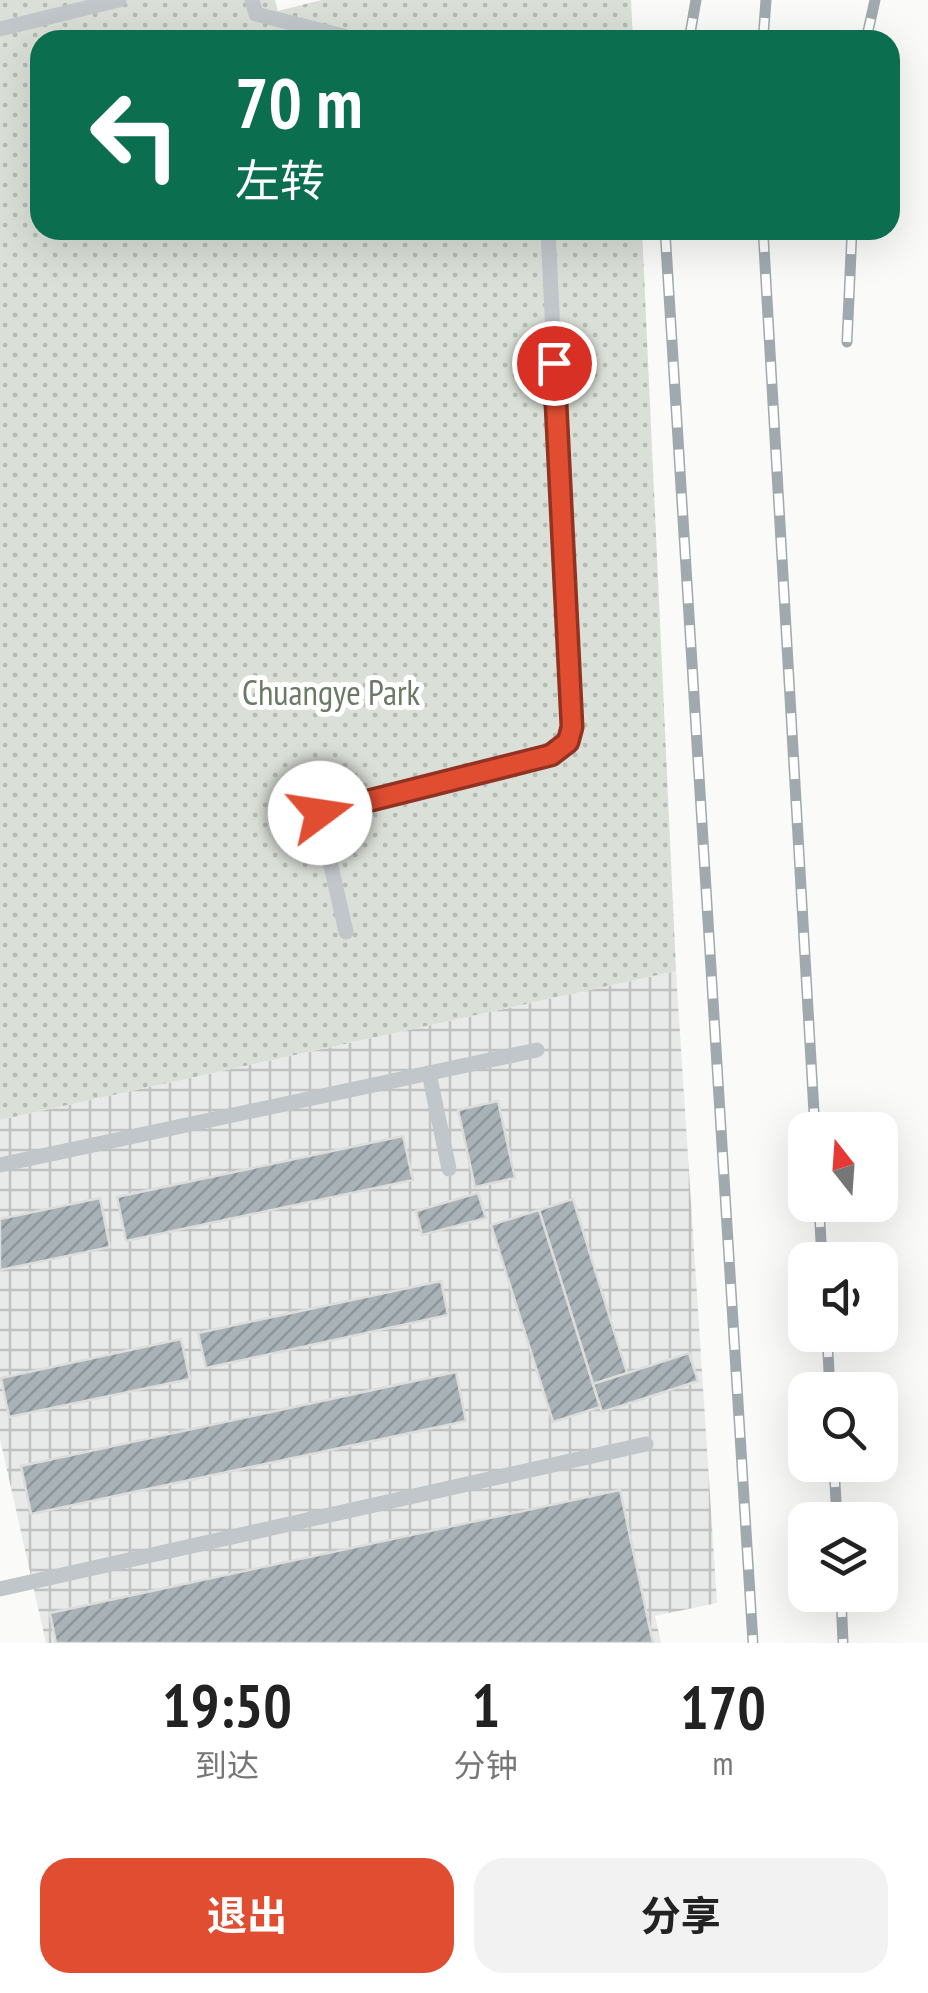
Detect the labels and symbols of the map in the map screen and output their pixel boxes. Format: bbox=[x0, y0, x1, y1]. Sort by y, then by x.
pin bbox=[512, 321, 597, 406]
park label: Chuangye Park bbox=[242, 669, 420, 715]
position arrow bbox=[268, 761, 372, 865]
north arrow bbox=[788, 1112, 898, 1222]

